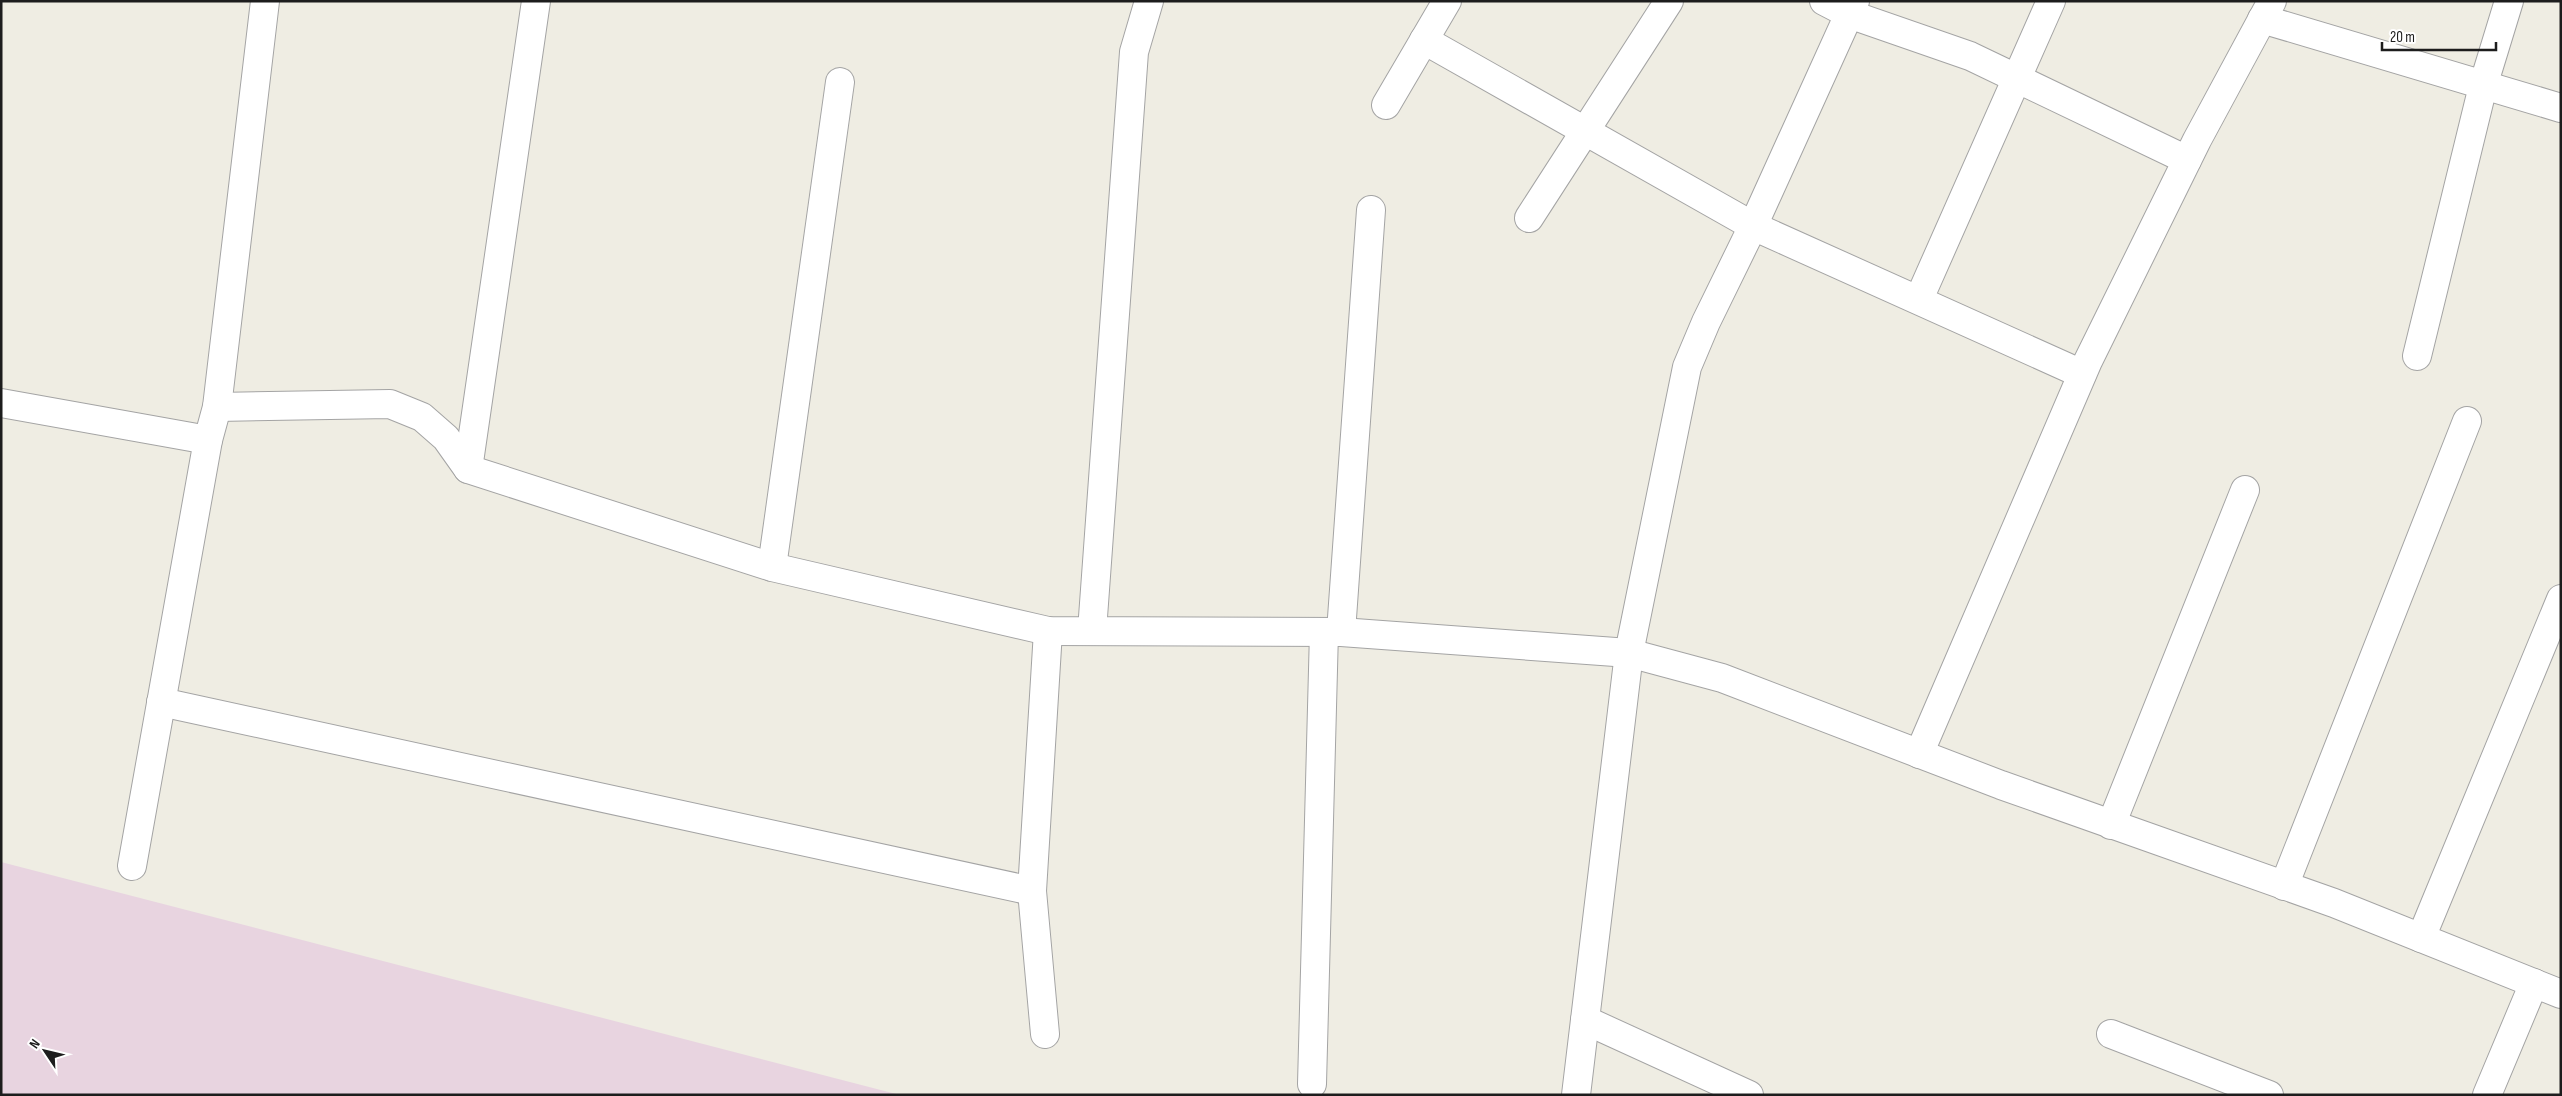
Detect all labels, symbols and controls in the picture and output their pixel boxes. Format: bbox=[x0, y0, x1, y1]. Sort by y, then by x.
scale bar bbox=[2382, 20, 2496, 52]
text: 20 m bbox=[2390, 28, 2415, 47]
north arrow bbox=[20, 1026, 70, 1076]
text: N bbox=[26, 1036, 44, 1052]

